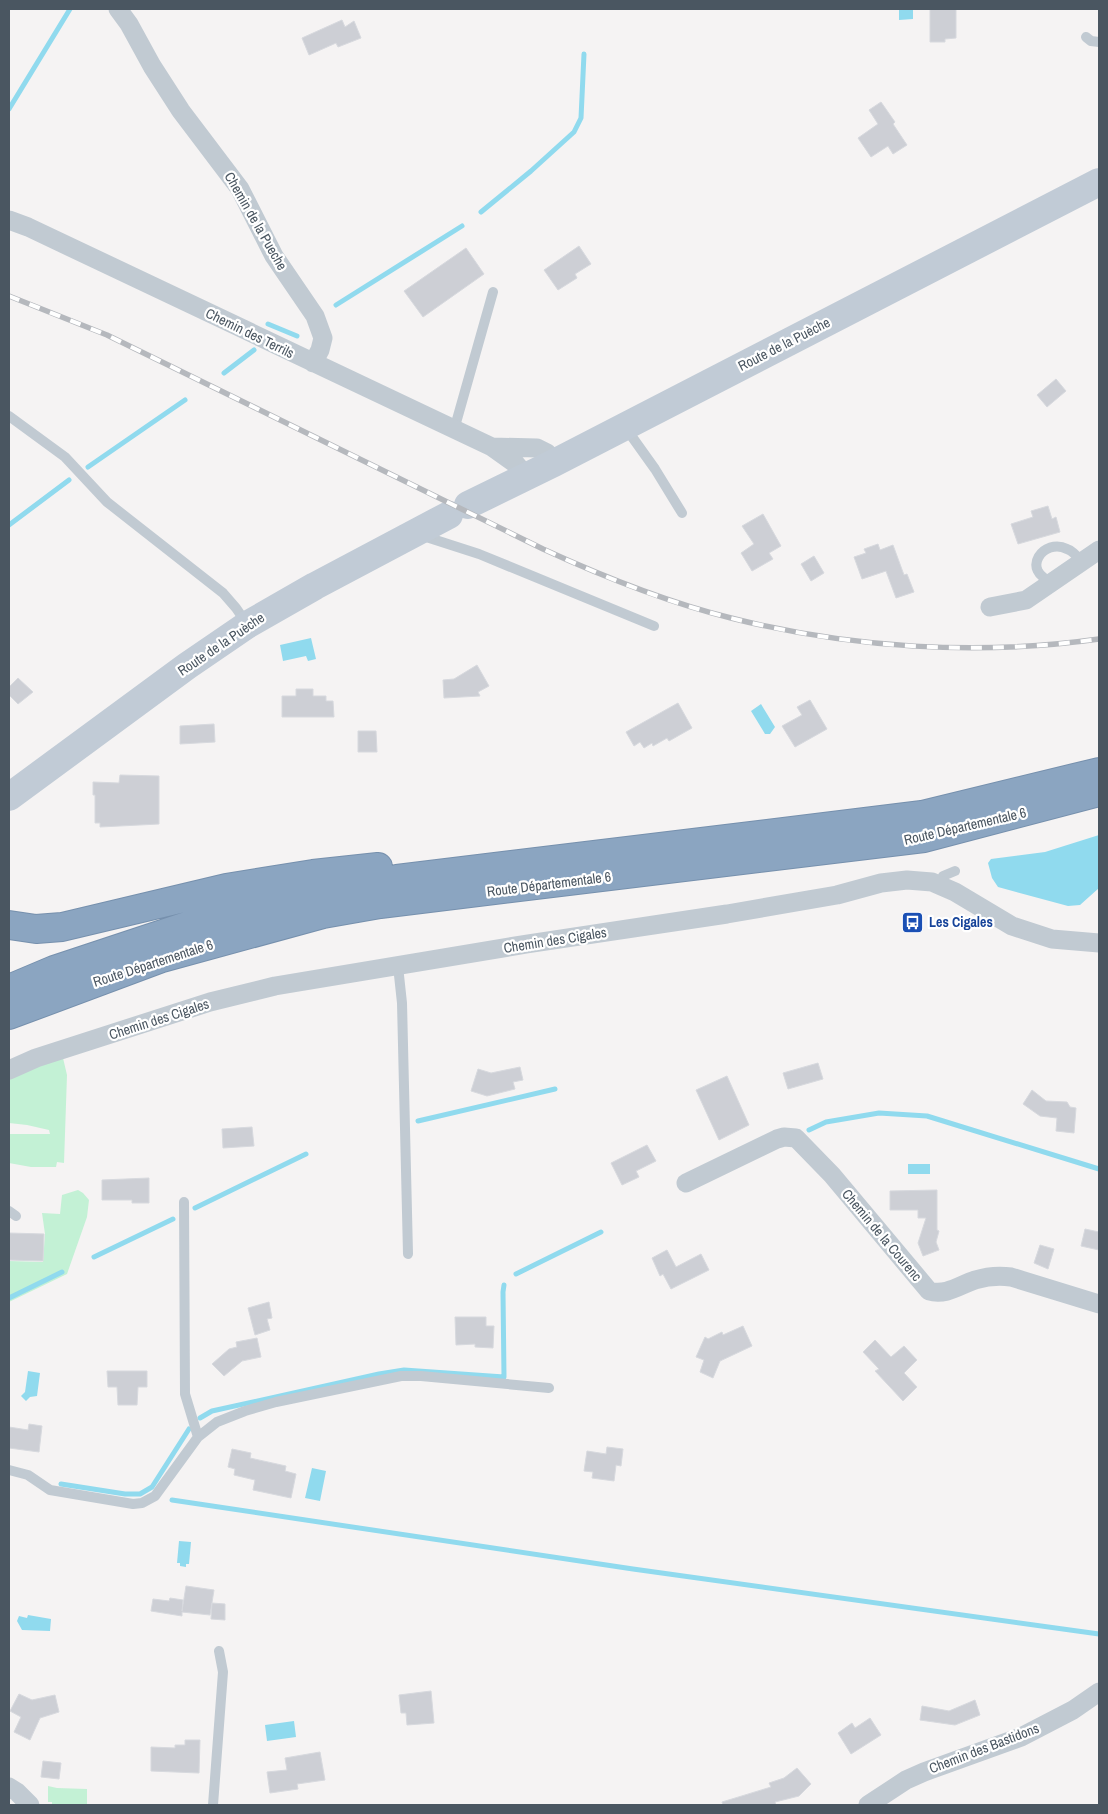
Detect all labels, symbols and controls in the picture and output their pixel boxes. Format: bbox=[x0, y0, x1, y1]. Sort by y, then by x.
street label: Chemin de la Pueche bbox=[221, 169, 291, 273]
street label: Chemin des Terrils bbox=[203, 304, 297, 362]
street label: Route de la Puèche bbox=[735, 313, 833, 375]
street label: Route de la Puèche bbox=[174, 608, 268, 680]
street label: Route Départementale 6 bbox=[902, 803, 1028, 849]
street label: Route Départementale 6 bbox=[486, 867, 612, 901]
bus stop icon: Les Cigales bbox=[901, 910, 925, 934]
place label: Les Cigales bbox=[929, 913, 993, 931]
street label: Chemin des Cigales bbox=[502, 923, 608, 957]
street label: Route Départementale 6 bbox=[91, 935, 215, 991]
street label: Chemin des Cigales bbox=[107, 994, 211, 1044]
street label: Chemin de la Courenc bbox=[838, 1185, 926, 1285]
street label: Chemin des Bastidons bbox=[927, 1719, 1042, 1777]

